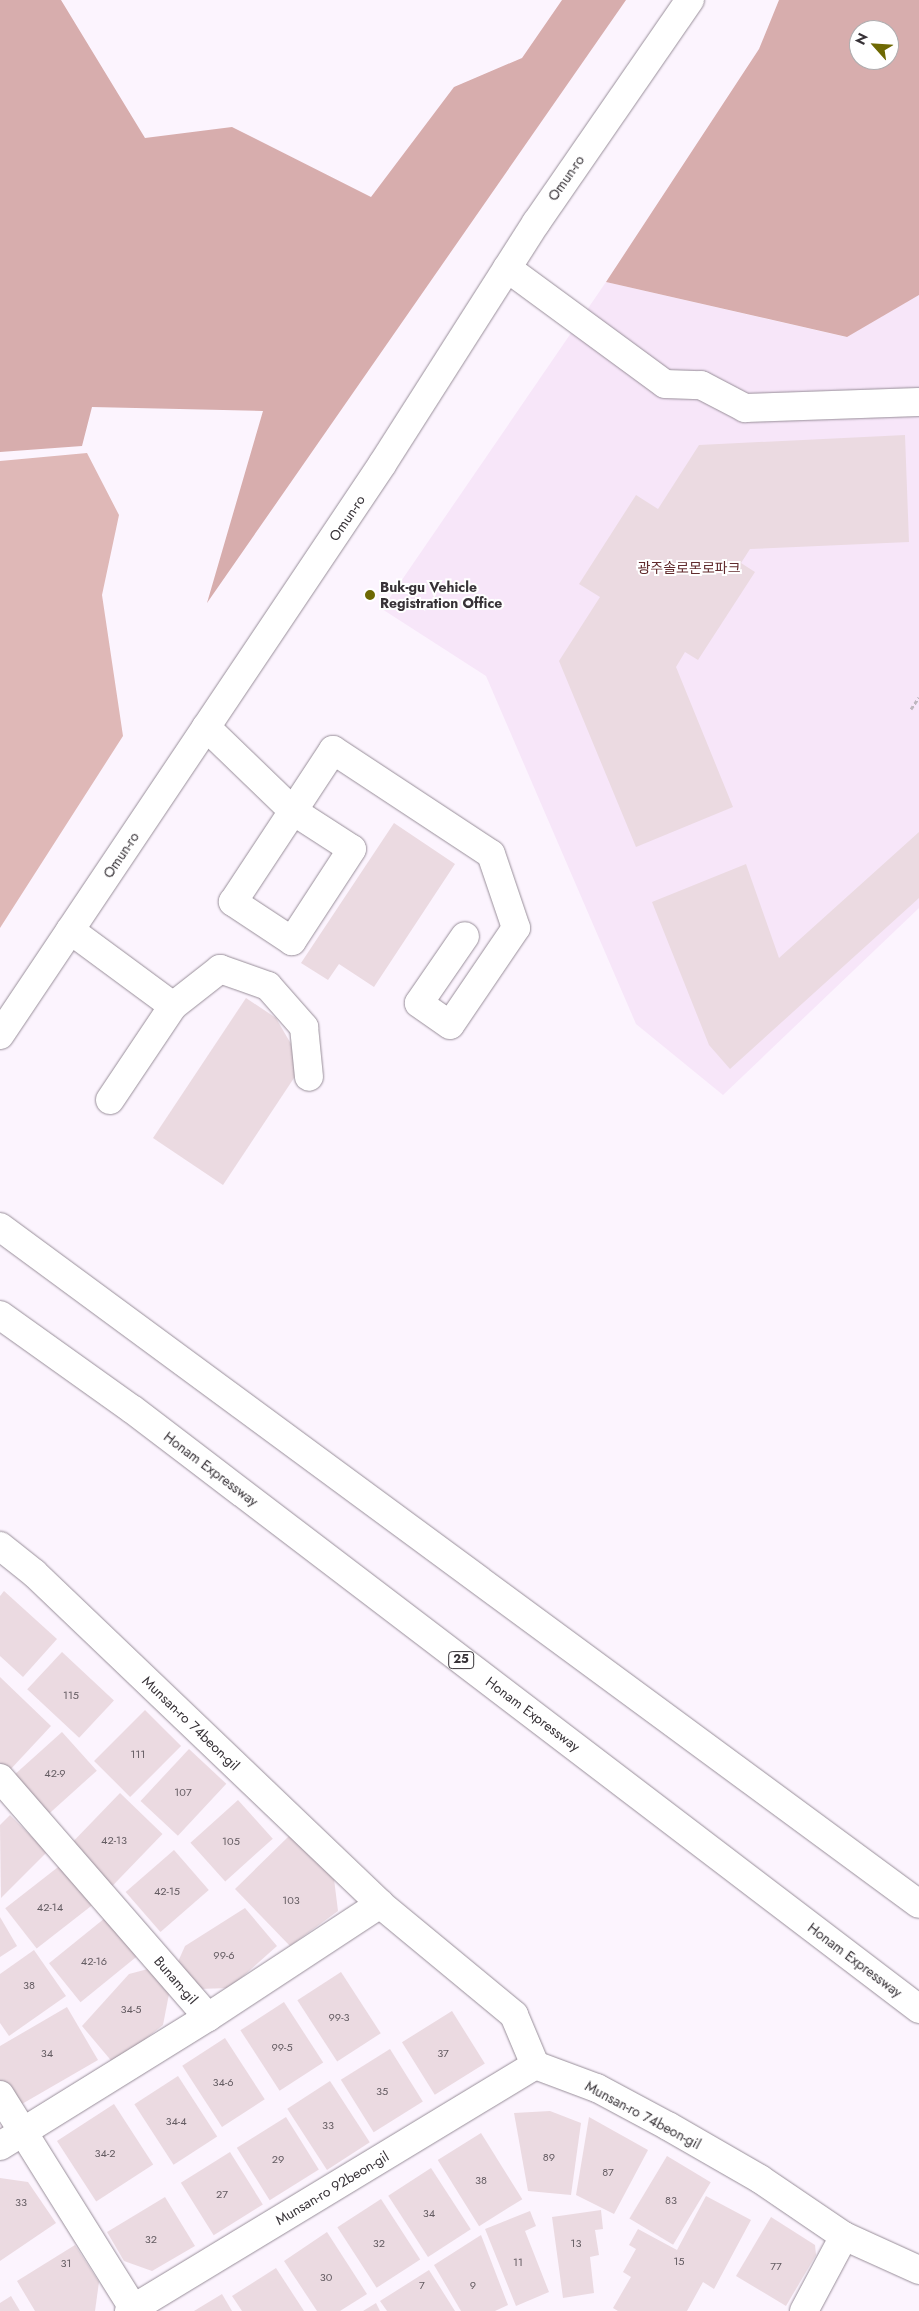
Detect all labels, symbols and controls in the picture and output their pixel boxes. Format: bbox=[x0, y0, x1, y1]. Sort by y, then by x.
north arrow bbox=[849, 20, 899, 70]
text: N bbox=[850, 29, 873, 48]
street label: Omun-ro bbox=[544, 152, 588, 204]
street label: Omun-ro bbox=[326, 492, 368, 544]
park label: 광주솔로몬로파크 bbox=[637, 560, 741, 576]
place label: Buk-gu Vehicle Registration Office bbox=[380, 579, 502, 612]
marker: Buk-gu Vehicle Registration Office bbox=[364, 589, 376, 601]
street label: Omun-ro bbox=[100, 829, 142, 881]
street label: Honam Expressway bbox=[161, 1428, 261, 1510]
road number: 25 bbox=[447, 1650, 475, 1670]
street label: Munsan-ro 74beon-gil bbox=[139, 1672, 243, 1774]
street label: Honam Expressway bbox=[483, 1673, 583, 1755]
house number: 115 bbox=[63, 1688, 79, 1702]
house number: 111 bbox=[131, 1747, 145, 1761]
house number: 42-9 bbox=[44, 1766, 66, 1780]
house number: 107 bbox=[174, 1785, 192, 1799]
house number: 42-13 bbox=[101, 1833, 127, 1847]
house number: 105 bbox=[222, 1834, 240, 1848]
house number: 42-15 bbox=[154, 1884, 180, 1898]
house number: 103 bbox=[282, 1893, 300, 1907]
house number: 42-14 bbox=[37, 1900, 63, 1914]
street label: Honam Expressway bbox=[805, 1919, 905, 2001]
house number: 99-6 bbox=[213, 1948, 235, 1962]
street label: Bunam-gil bbox=[151, 1953, 201, 2007]
house number: 42-16 bbox=[81, 1954, 107, 1968]
house number: 38 bbox=[23, 1978, 35, 1992]
house number: 34-5 bbox=[121, 2002, 141, 2016]
house number: 99-3 bbox=[329, 2010, 349, 2024]
house number: 99-5 bbox=[271, 2040, 293, 2054]
house number: 34 bbox=[41, 2046, 53, 2060]
house number: 37 bbox=[437, 2046, 449, 2060]
house number: 34-6 bbox=[212, 2075, 234, 2089]
street label: Munsan-ro 74beon-gil bbox=[582, 2077, 704, 2153]
house number: 35 bbox=[376, 2084, 388, 2098]
house number: 34-4 bbox=[165, 2114, 187, 2128]
house number: 33 bbox=[322, 2118, 334, 2132]
house number: 34-2 bbox=[95, 2146, 115, 2160]
street label: Munsan-ro 92beon-gil bbox=[272, 2148, 392, 2228]
house number: 89 bbox=[543, 2150, 555, 2164]
house number: 29 bbox=[272, 2152, 284, 2166]
house number: 87 bbox=[602, 2165, 614, 2179]
house number: 38 bbox=[475, 2173, 487, 2187]
house number: 27 bbox=[216, 2187, 228, 2201]
house number: 83 bbox=[665, 2193, 677, 2207]
house number: 33 bbox=[15, 2195, 27, 2209]
house number: 34 bbox=[423, 2206, 435, 2220]
house number: 32 bbox=[145, 2232, 157, 2246]
house number: 32 bbox=[373, 2236, 385, 2250]
house number: 13 bbox=[571, 2236, 581, 2250]
house number: 15 bbox=[673, 2254, 685, 2268]
house number: 11 bbox=[513, 2255, 523, 2269]
house number: 31 bbox=[61, 2256, 71, 2270]
house number: 77 bbox=[770, 2259, 782, 2273]
house number: 30 bbox=[320, 2270, 332, 2284]
house number: 7 bbox=[419, 2278, 425, 2292]
house number: 9 bbox=[470, 2278, 476, 2292]

